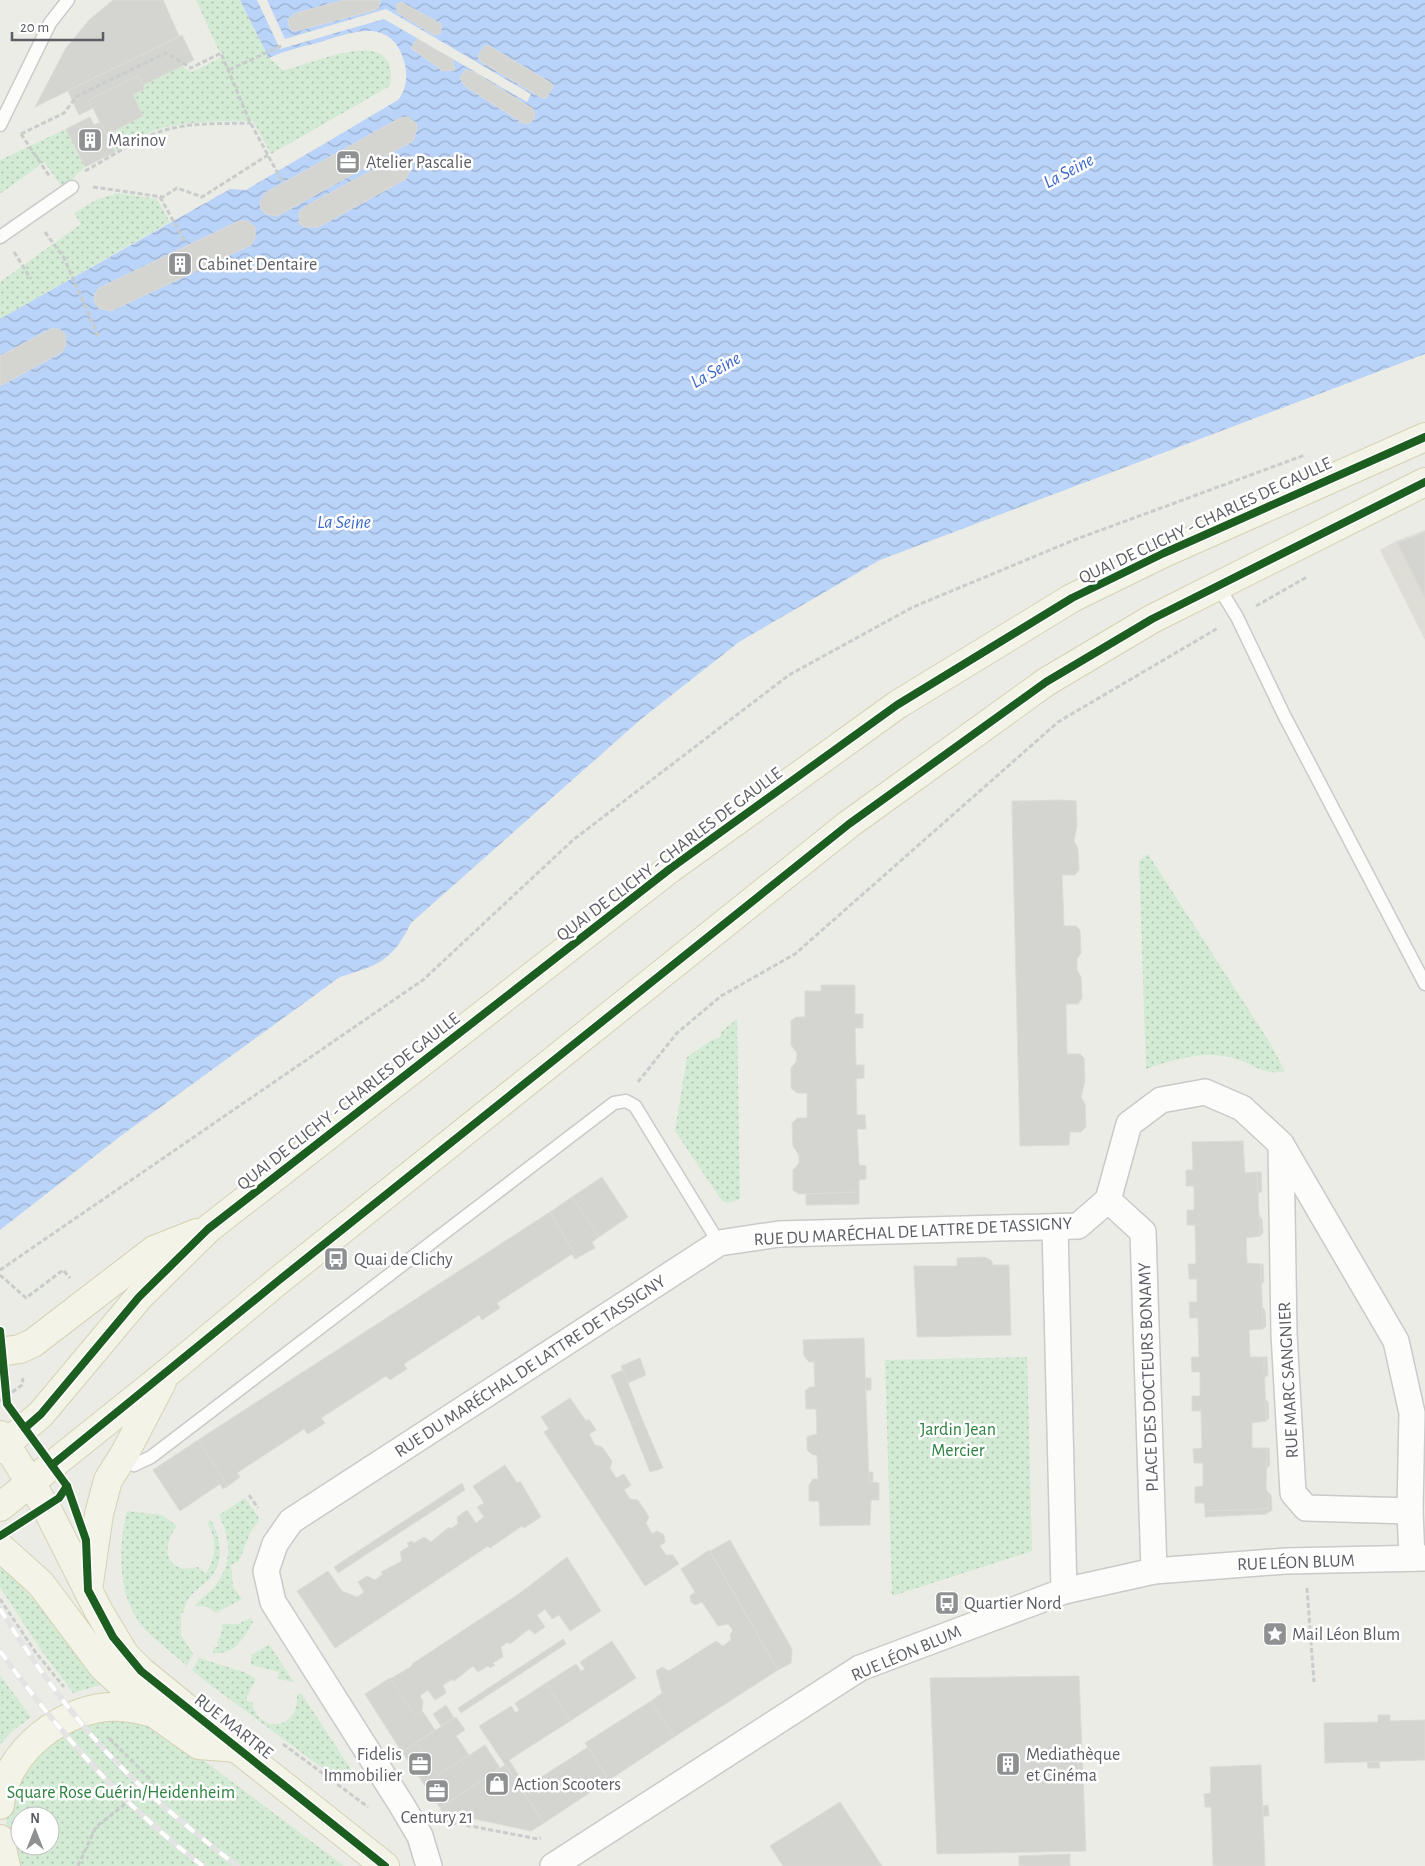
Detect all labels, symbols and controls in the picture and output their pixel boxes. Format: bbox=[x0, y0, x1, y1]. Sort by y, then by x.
scale bar bbox=[12, 10, 104, 42]
text: 20 m bbox=[20, 20, 49, 35]
building icon: Marinov bbox=[77, 127, 103, 153]
place label: Marinov bbox=[108, 132, 166, 150]
office icon: Atelier Pascalie bbox=[335, 149, 361, 175]
water label: La Seine bbox=[1040, 150, 1097, 192]
place label: Atelier Pascalie bbox=[366, 154, 472, 172]
building icon: Cabinet Dentaire bbox=[167, 251, 193, 277]
place label: Cabinet Dentaire bbox=[198, 256, 317, 274]
water label: La Seine bbox=[688, 349, 744, 392]
street label: QUAI DE CLICHY - CHARLES DE GAULLE bbox=[1076, 454, 1335, 588]
water label: La Seine bbox=[317, 513, 371, 532]
street label: QUAI DE CLICHY - CHARLES DE GAULLE bbox=[554, 764, 786, 945]
street label: QUAI DE CLICHY - CHARLES DE GAULLE bbox=[234, 1009, 463, 1194]
street label: RUE DU MARÉCHAL DE LATTRE DE TASSIGNY bbox=[753, 1212, 1073, 1249]
bus stop icon: Quai de Clichy bbox=[323, 1246, 349, 1272]
place label: Quai de Clichy bbox=[354, 1251, 453, 1269]
street label: PLACE DES DOCTEURS BONAMY bbox=[1136, 1261, 1162, 1492]
street label: RUE DU MARÉCHAL DE LATTRE DE TASSIGNY bbox=[390, 1270, 670, 1461]
street label: RUE MARC SANGNIER bbox=[1276, 1301, 1302, 1459]
park label: Jardin Jean Mercier bbox=[920, 1421, 996, 1460]
street label: RUE LÉON BLUM bbox=[1237, 1549, 1355, 1574]
bus stop icon: Quartier Nord bbox=[934, 1590, 960, 1616]
place label: Quartier Nord bbox=[964, 1595, 1062, 1613]
street label: RUE LÉON BLUM bbox=[848, 1620, 964, 1685]
place icon: Mail Léon Blum bbox=[1262, 1621, 1288, 1647]
place label: Mail Léon Blum bbox=[1292, 1626, 1400, 1644]
street label: RUE MARTRE bbox=[191, 1691, 276, 1763]
place label: Fidelis Immobilier bbox=[323, 1746, 402, 1785]
place label: Mediathèque et Cinéma bbox=[1026, 1746, 1120, 1785]
office icon: Fidelis Immobilier bbox=[407, 1751, 433, 1777]
building icon: Mediathèque et Cinéma bbox=[995, 1751, 1021, 1777]
shop icon: Action Scooters bbox=[484, 1771, 510, 1797]
place label: Action Scooters bbox=[514, 1776, 621, 1794]
office icon: Century 21 bbox=[424, 1778, 450, 1804]
park label: Square Rose Guérin/Heidenheim bbox=[7, 1784, 235, 1802]
north arrow bbox=[10, 1806, 60, 1856]
place label: Century 21 bbox=[401, 1809, 473, 1827]
text: N bbox=[30, 1812, 40, 1826]

